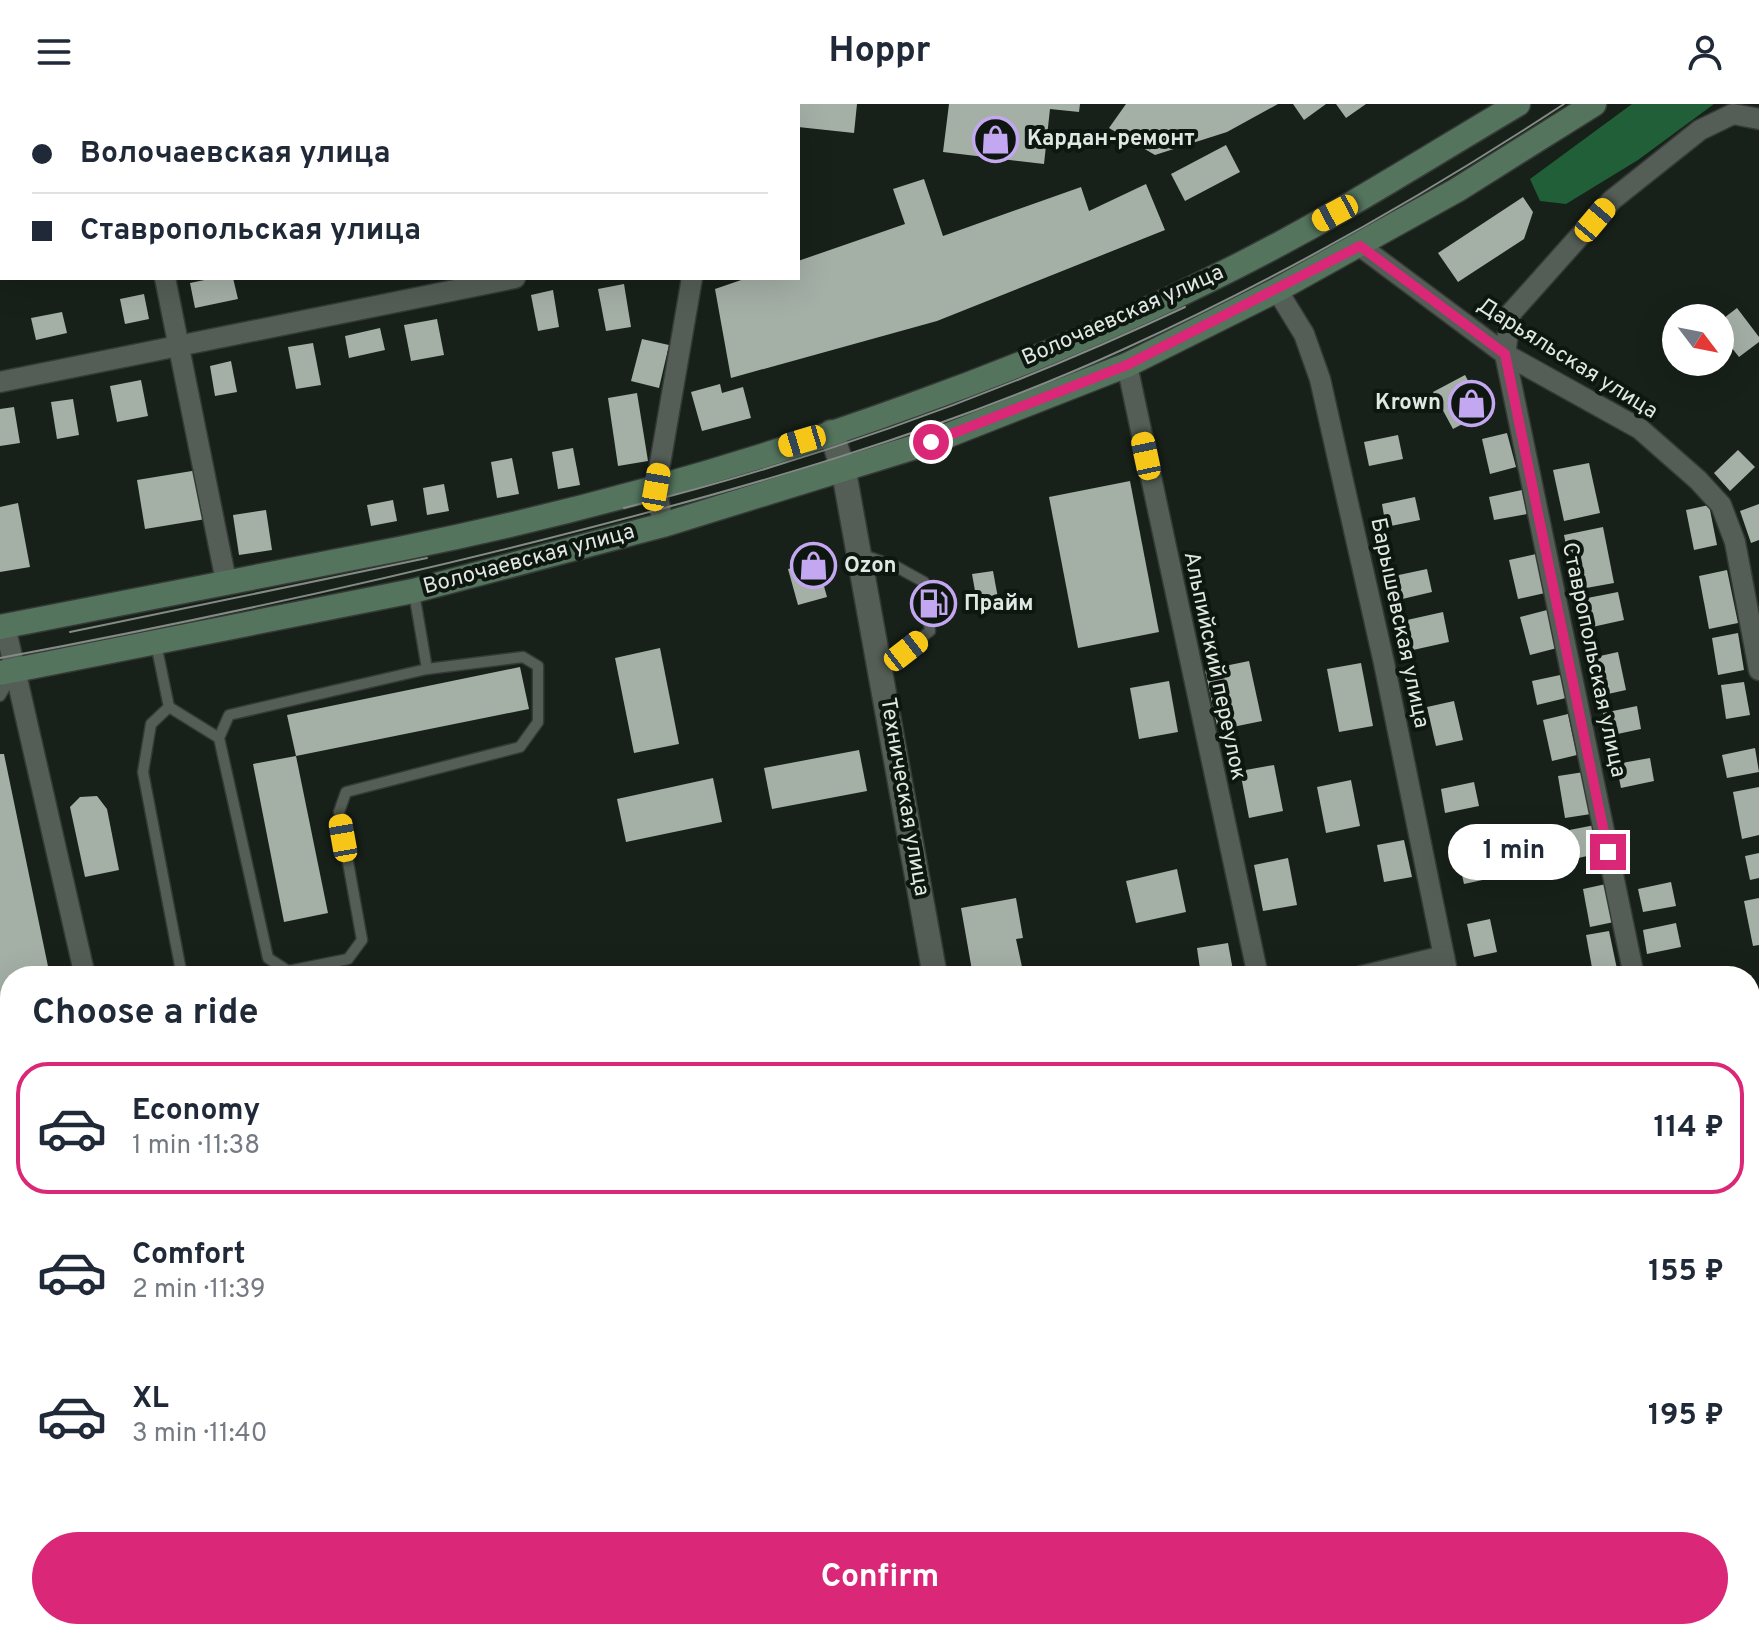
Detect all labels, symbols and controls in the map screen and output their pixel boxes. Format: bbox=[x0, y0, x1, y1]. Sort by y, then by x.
text: Hoppr bbox=[829, 29, 930, 75]
icon: menu bbox=[32, 30, 76, 74]
icon: person bbox=[1683, 30, 1727, 74]
shop icon: Кардан-ремонт bbox=[972, 115, 1020, 163]
place label: Кардан-ремонт bbox=[1027, 126, 1195, 153]
text: Волочаевская улица bbox=[80, 136, 390, 173]
car bbox=[1308, 191, 1362, 235]
car bbox=[1570, 194, 1620, 246]
text: Ставропольская улица bbox=[80, 213, 421, 250]
street label: Волочаевская улица bbox=[1018, 259, 1228, 373]
street label: Дарьяльская улица bbox=[1472, 292, 1662, 426]
north arrow bbox=[1662, 304, 1734, 376]
map controls bbox=[1662, 304, 1734, 376]
shop icon: Krown bbox=[1448, 379, 1496, 427]
place label: Krown bbox=[1375, 390, 1441, 417]
car bbox=[776, 423, 828, 459]
route start bbox=[913, 424, 949, 460]
car bbox=[1129, 430, 1163, 482]
car bbox=[640, 461, 672, 513]
street label: Барышевская улица bbox=[1364, 515, 1434, 731]
street label: Волочаевская улица bbox=[420, 519, 638, 601]
street label: Ставропольская улица bbox=[1555, 540, 1631, 780]
shop icon: Ozon bbox=[789, 542, 837, 590]
street label: Альпийский переулок bbox=[1177, 549, 1251, 783]
place label: Ozon bbox=[844, 553, 897, 580]
fuel station icon: Прайм bbox=[909, 580, 957, 628]
place label: Прайм bbox=[964, 591, 1034, 618]
car bbox=[880, 627, 932, 675]
street label: Техническая улица bbox=[873, 696, 935, 898]
car bbox=[327, 812, 359, 864]
callout: 1 min bbox=[1448, 824, 1580, 880]
route end bbox=[1590, 834, 1626, 870]
text: 1 min bbox=[1483, 835, 1545, 868]
text: Choose a ride bbox=[32, 991, 258, 1037]
icon: car bbox=[36, 1092, 108, 1164]
text: Economy bbox=[132, 1093, 260, 1130]
text: 114 ₽ bbox=[1653, 1110, 1724, 1147]
text: 1 min · 11:38 bbox=[132, 1130, 260, 1163]
icon: car bbox=[36, 1236, 108, 1308]
text: Comfort bbox=[132, 1237, 245, 1274]
text: 155 ₽ bbox=[1648, 1254, 1724, 1291]
text: 2 min · 11:39 bbox=[132, 1274, 265, 1307]
icon: car bbox=[36, 1380, 108, 1452]
text: XL bbox=[132, 1381, 169, 1418]
text: 195 ₽ bbox=[1648, 1398, 1724, 1435]
text: 3 min · 11:40 bbox=[132, 1418, 267, 1451]
button: Confirm bbox=[32, 1532, 1728, 1624]

